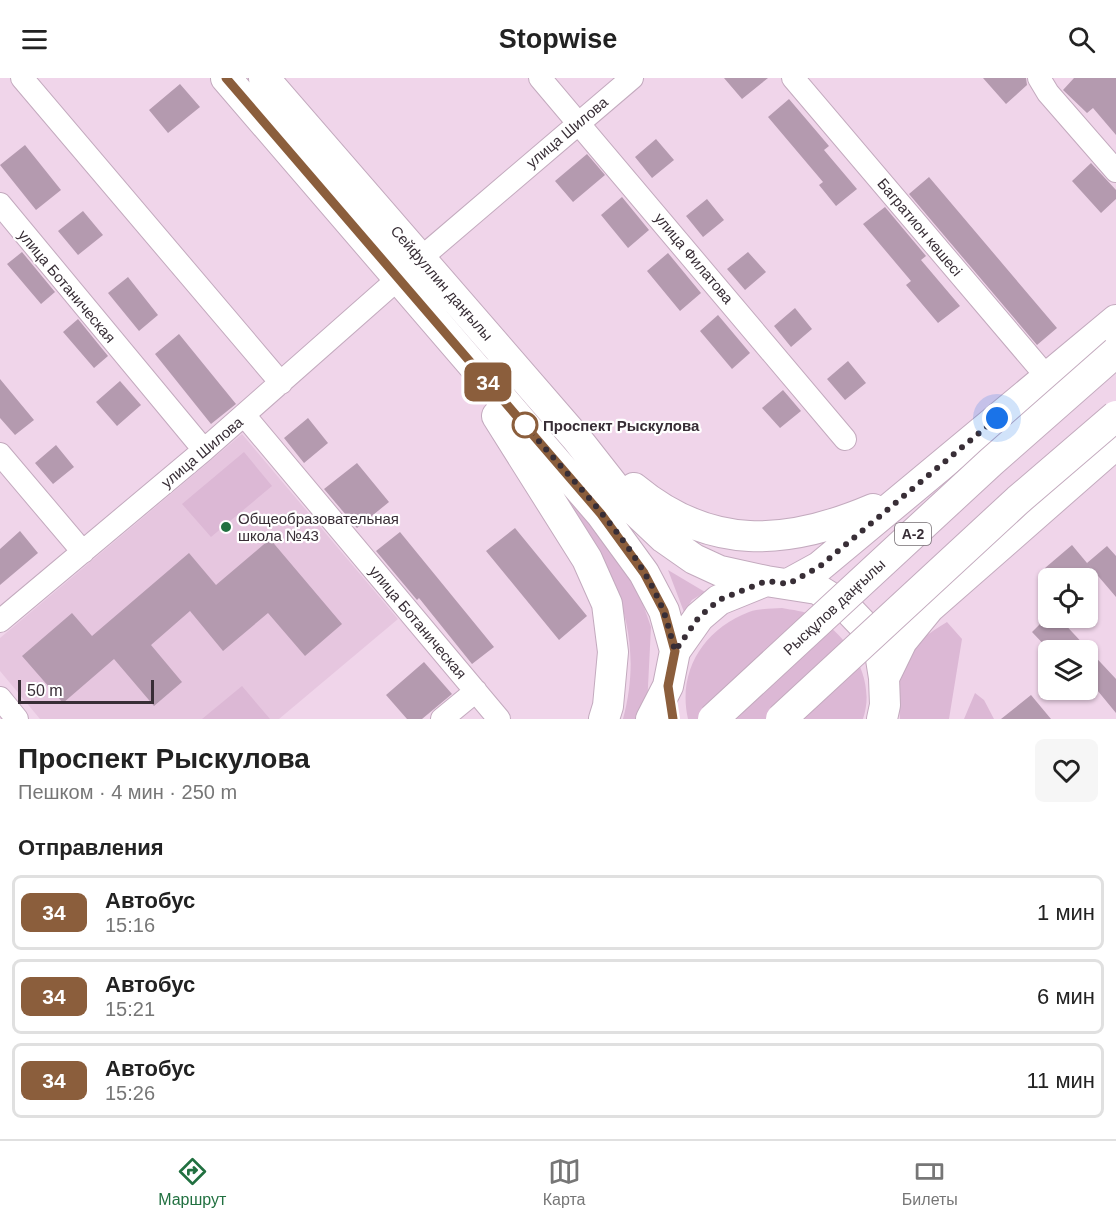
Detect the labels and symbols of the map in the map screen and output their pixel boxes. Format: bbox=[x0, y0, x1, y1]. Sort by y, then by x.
street label: улица Шилова bbox=[523, 93, 612, 171]
street label: Багратион көшесі bbox=[874, 175, 966, 279]
street label: улица Филатова bbox=[651, 209, 737, 307]
street label: Сейфуллин даңғылы bbox=[388, 222, 496, 344]
street label: улица Ботаническая bbox=[15, 226, 119, 346]
line badge: 34 bbox=[461, 362, 515, 402]
your location bbox=[982, 403, 1012, 433]
marker: Проспект Рыскулова bbox=[512, 412, 538, 438]
street label: улица Шилова bbox=[158, 413, 247, 491]
place label: Проспект Рыскулова bbox=[543, 417, 700, 434]
place label: Общеобразовательная школа №43 bbox=[238, 510, 399, 544]
marker: Общеобразовательная школа №43 bbox=[219, 520, 233, 534]
road number: A-2 bbox=[895, 523, 931, 545]
street label: Рысқұлов даңғылы bbox=[780, 555, 888, 659]
street label: улица Ботаническая bbox=[366, 562, 470, 682]
scale bar bbox=[18, 677, 154, 704]

